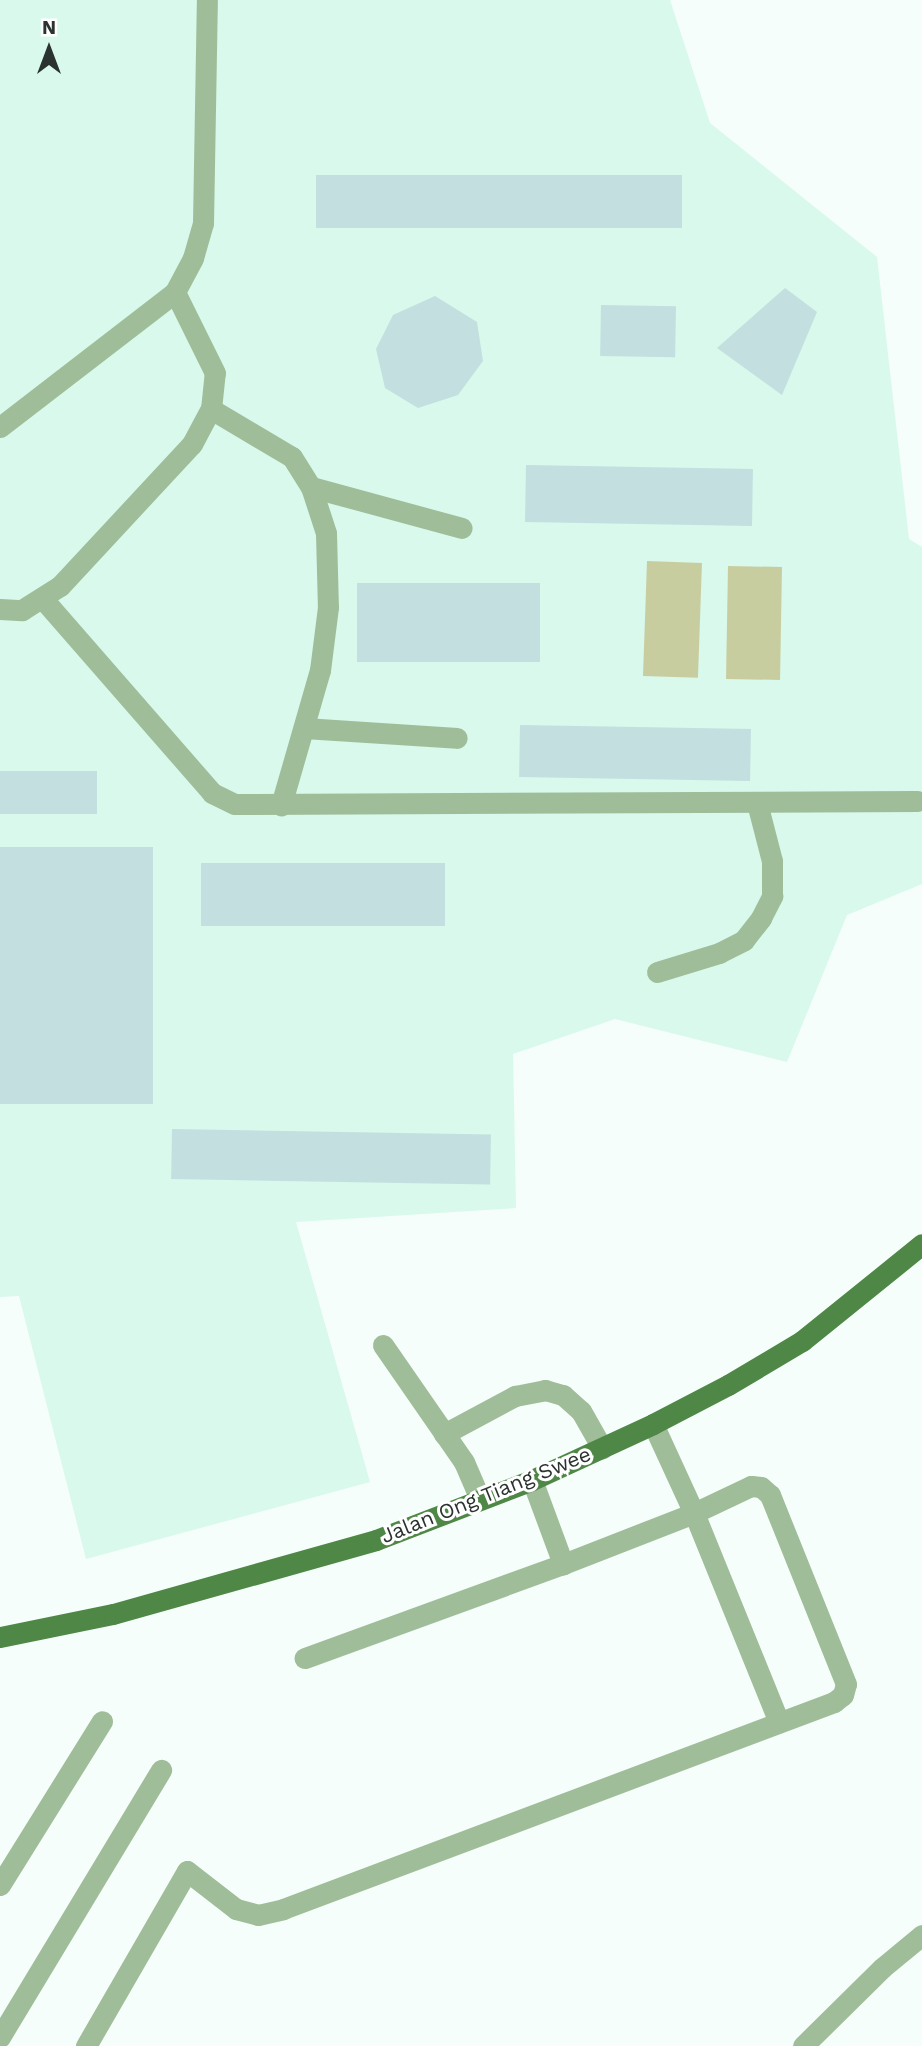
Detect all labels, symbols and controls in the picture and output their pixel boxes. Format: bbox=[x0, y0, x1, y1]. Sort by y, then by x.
north arrow bbox=[14, 14, 84, 84]
text: N bbox=[42, 16, 56, 39]
street label: Jalan Ong Tiang Swee bbox=[377, 1441, 595, 1549]

